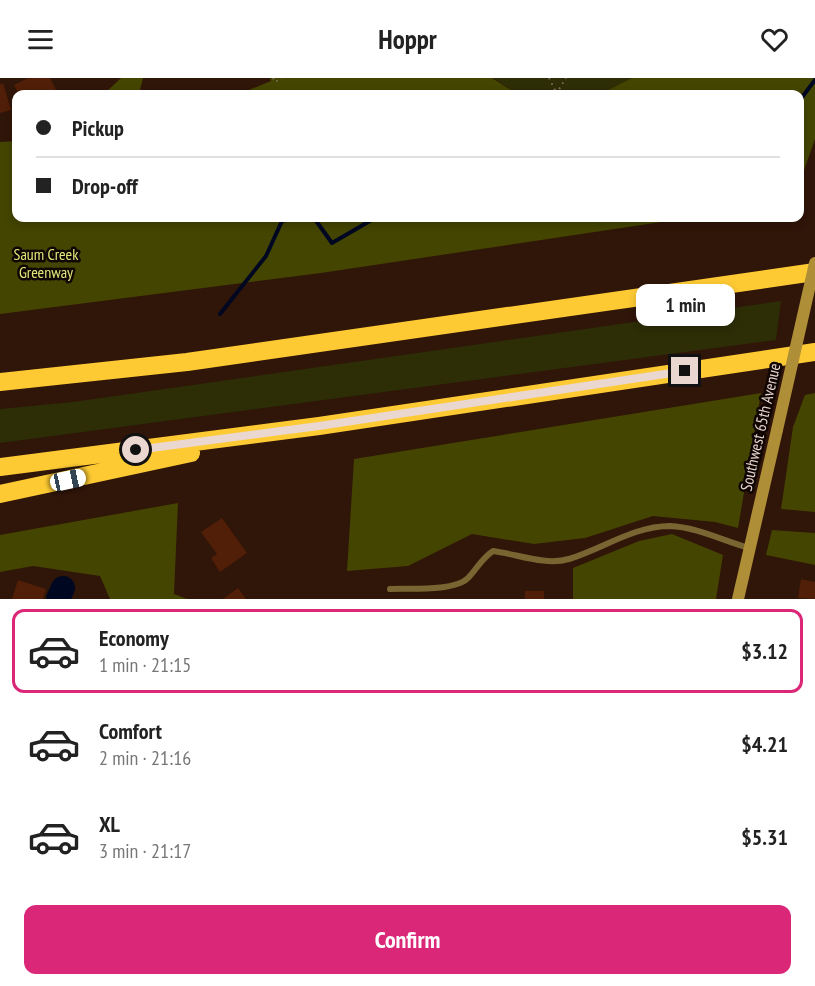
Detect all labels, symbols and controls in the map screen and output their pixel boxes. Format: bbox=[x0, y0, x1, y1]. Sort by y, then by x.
text: Hoppr bbox=[378, 22, 437, 56]
icon: menu bbox=[24, 23, 57, 56]
icon: heart bbox=[758, 23, 791, 56]
text: Pickup bbox=[72, 114, 124, 142]
text: Drop-off bbox=[72, 172, 138, 200]
park label: Saum Creek Greenway bbox=[14, 244, 79, 282]
callout: 1 min bbox=[636, 284, 734, 326]
text: 1 min bbox=[665, 292, 706, 318]
route end bbox=[671, 357, 698, 384]
street label: Southwest 65th Avenue bbox=[736, 361, 784, 493]
route start bbox=[122, 436, 149, 463]
car bbox=[49, 467, 87, 493]
icon: car bbox=[27, 624, 81, 678]
text: Economy bbox=[99, 624, 169, 652]
text: $3.12 bbox=[741, 637, 788, 665]
text: 1 min · 21:15 bbox=[99, 652, 191, 678]
icon: car bbox=[27, 717, 81, 771]
text: Comfort bbox=[99, 717, 162, 745]
text: $4.21 bbox=[741, 730, 788, 758]
text: 2 min · 21:16 bbox=[99, 745, 191, 771]
icon: car bbox=[27, 810, 81, 864]
text: XL bbox=[99, 810, 120, 838]
text: $5.31 bbox=[741, 823, 788, 851]
text: 3 min · 21:17 bbox=[99, 838, 191, 864]
button: Confirm bbox=[24, 905, 791, 974]

